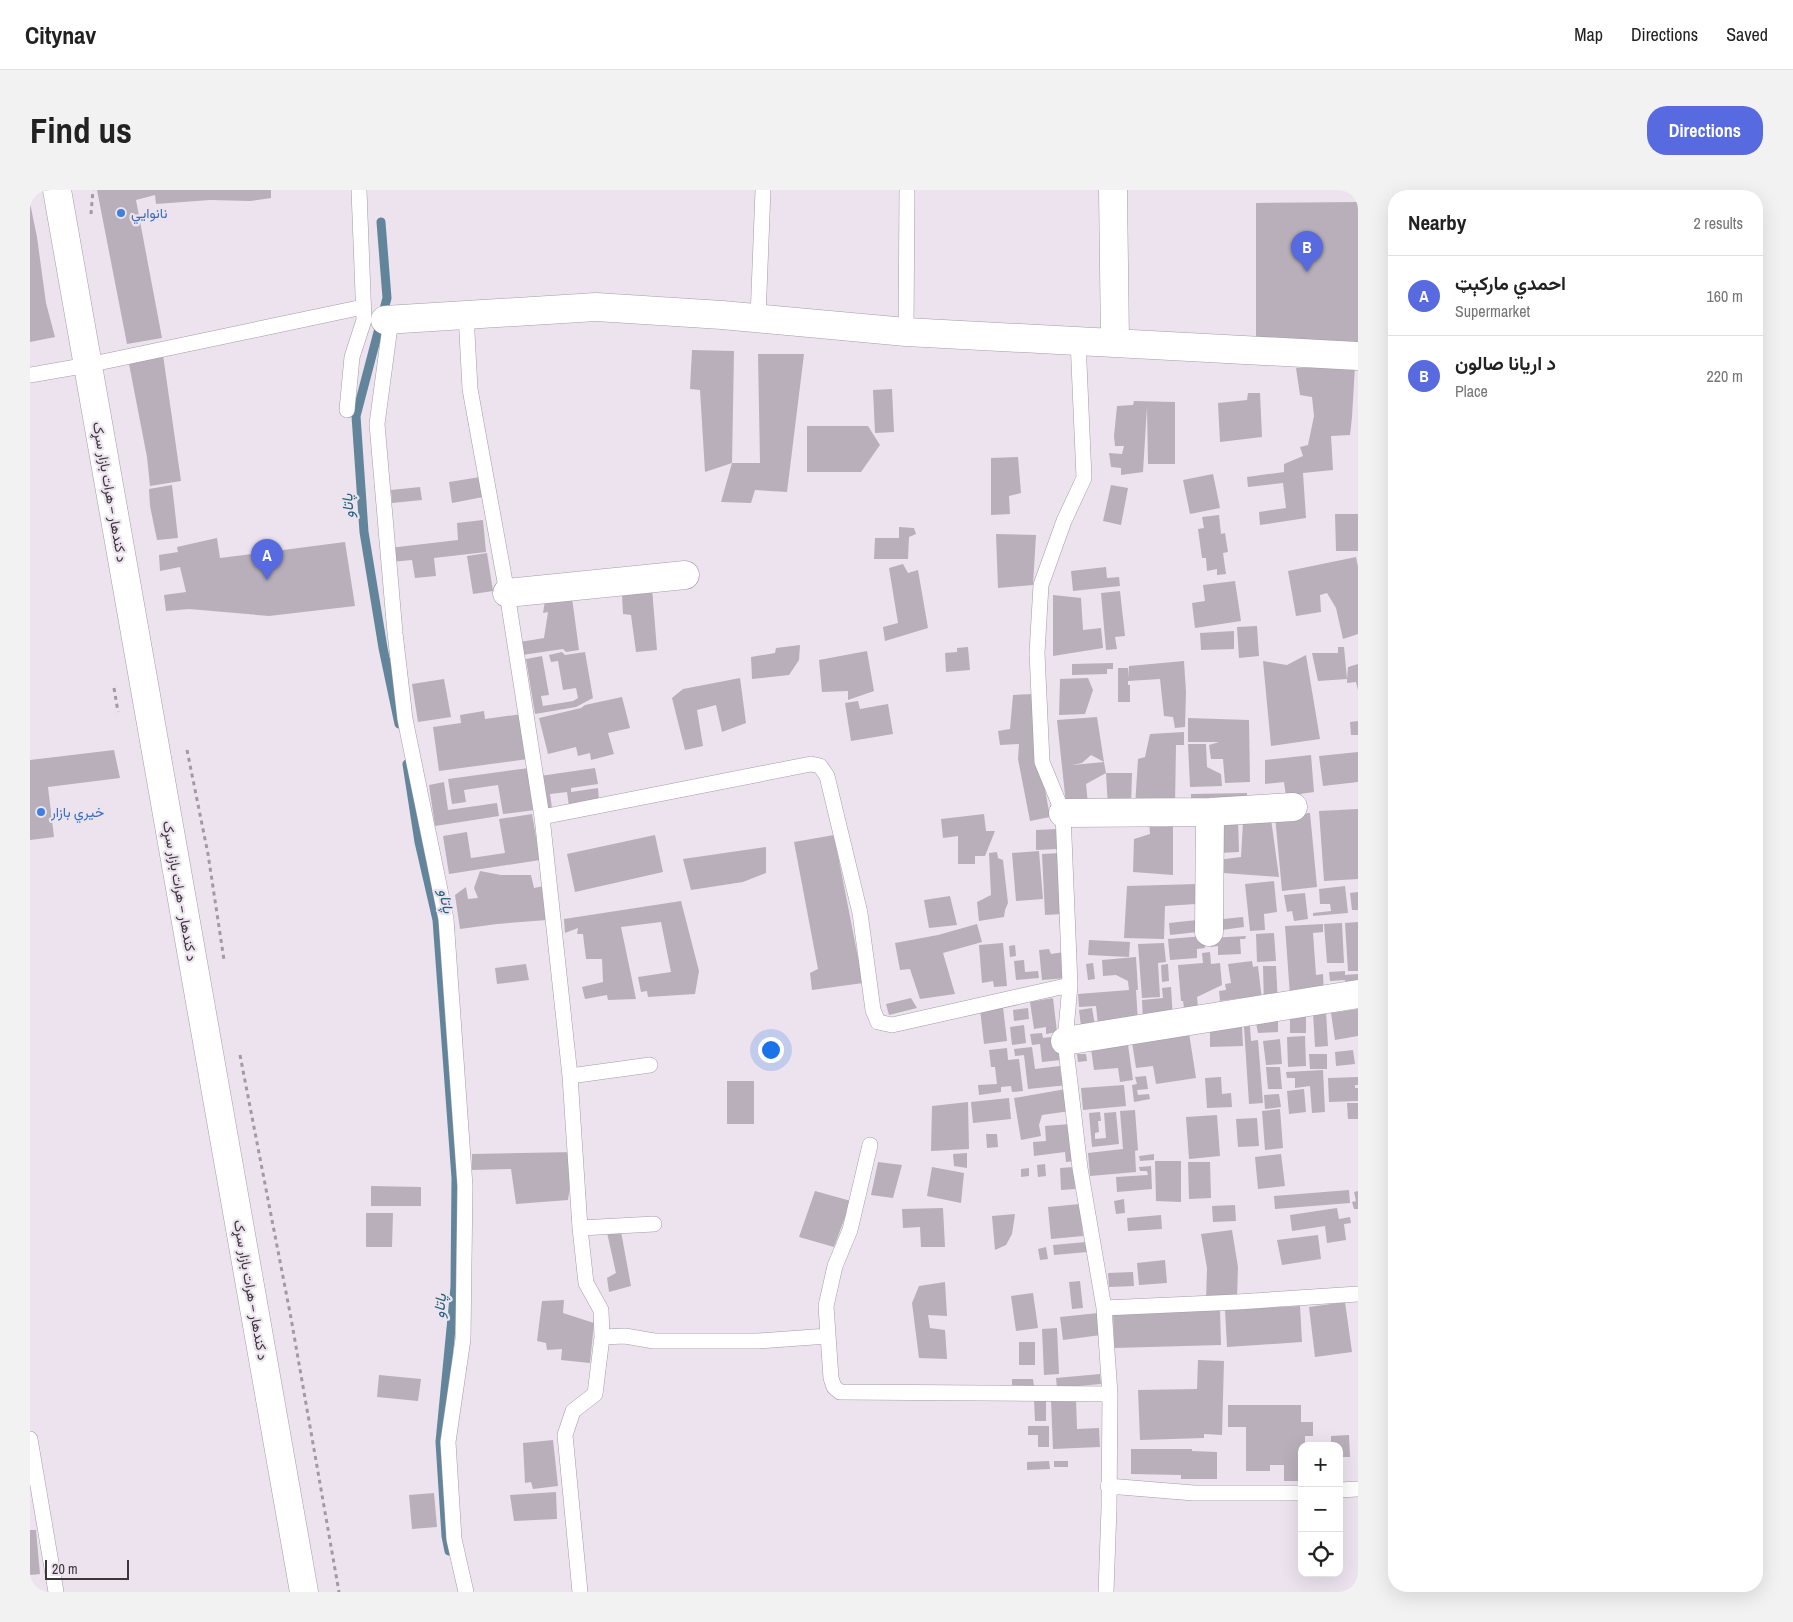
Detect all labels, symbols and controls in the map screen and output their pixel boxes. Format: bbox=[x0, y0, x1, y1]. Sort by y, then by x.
text: Citynav bbox=[25, 19, 96, 51]
text: Map bbox=[1574, 22, 1603, 47]
text: Directions bbox=[1631, 22, 1698, 47]
text: Saved bbox=[1726, 22, 1768, 47]
button: Directions bbox=[1647, 106, 1763, 155]
text: Find us bbox=[30, 107, 132, 154]
place label: نانوايي bbox=[131, 204, 167, 225]
marker: نانوايي bbox=[115, 207, 127, 219]
text: Nearby bbox=[1408, 208, 1466, 237]
text: 2 results bbox=[1693, 212, 1743, 234]
pin: B bbox=[1291, 231, 1323, 272]
text: احمدي مارکېټ bbox=[1455, 270, 1566, 296]
text: A bbox=[1419, 285, 1429, 307]
text: 160 m bbox=[1707, 285, 1743, 307]
text: Supermarket bbox=[1455, 300, 1530, 322]
text: د اریانا صالون bbox=[1455, 350, 1556, 376]
text: B bbox=[1419, 365, 1429, 387]
text: 220 m bbox=[1707, 365, 1743, 387]
text: Place bbox=[1455, 380, 1488, 402]
street label: د کندهار – هرات بازار سړک bbox=[88, 420, 131, 564]
water label: پاتاو bbox=[336, 493, 359, 519]
pin: A bbox=[251, 539, 283, 580]
place label: خیري بازار bbox=[50, 803, 104, 824]
marker: خیري بازار bbox=[35, 806, 47, 818]
street label: د کندهار – هرات بازار سړک bbox=[158, 819, 201, 963]
water label: پاتاو bbox=[434, 887, 459, 915]
your location bbox=[758, 1037, 784, 1063]
street label: د کندهار – هرات بازار سړک bbox=[229, 1218, 272, 1362]
water label: پاتاو bbox=[428, 1293, 451, 1319]
map controls bbox=[1298, 1442, 1343, 1577]
button: + bbox=[1298, 1442, 1343, 1487]
button: − bbox=[1298, 1487, 1343, 1532]
button: locate bbox=[1298, 1532, 1343, 1577]
scale bar bbox=[45, 1557, 129, 1580]
text: 20 m bbox=[52, 1560, 78, 1578]

